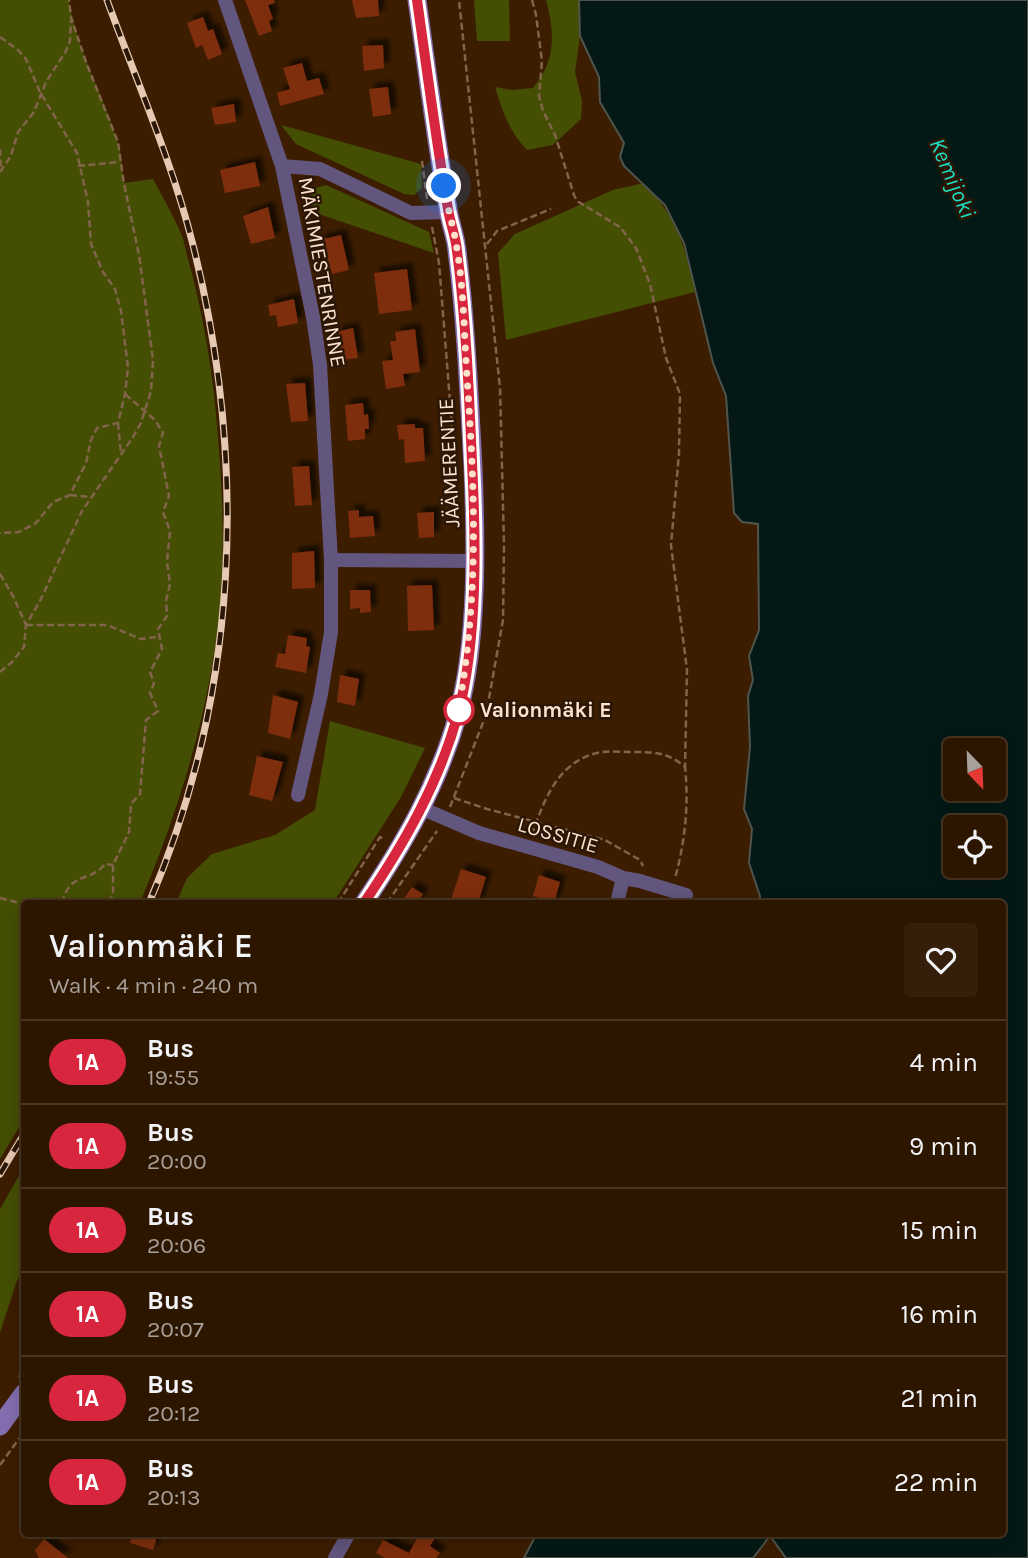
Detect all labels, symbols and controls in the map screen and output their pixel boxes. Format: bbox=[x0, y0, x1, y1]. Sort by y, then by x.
water label: Kemijoki bbox=[924, 134, 981, 222]
your location bbox=[426, 168, 461, 203]
street label: MÄKIMIESTENRINNE bbox=[293, 175, 351, 369]
street label: JÄÄMERENTIE bbox=[434, 398, 464, 528]
marker: Valionmäki E bbox=[444, 695, 474, 725]
place label: Valionmäki E bbox=[480, 698, 612, 722]
north arrow bbox=[943, 738, 1006, 802]
map controls bbox=[943, 738, 1006, 878]
street label: LOSSITIE bbox=[515, 812, 601, 858]
button: locate bbox=[943, 815, 1006, 878]
button: heart bbox=[904, 923, 978, 997]
text: Valionmäki E bbox=[49, 927, 253, 965]
text: Walk · 4 min · 240 m bbox=[49, 972, 258, 999]
text: Bus bbox=[147, 1033, 194, 1064]
text: 4 min bbox=[910, 1047, 978, 1078]
text: 1A bbox=[76, 1048, 99, 1076]
text: 19:55 bbox=[147, 1064, 199, 1091]
text: Bus bbox=[147, 1117, 194, 1148]
text: 9 min bbox=[909, 1131, 978, 1162]
text: 1A bbox=[76, 1132, 99, 1160]
text: 20:00 bbox=[147, 1148, 207, 1175]
text: Bus bbox=[147, 1201, 194, 1232]
text: 15 min bbox=[901, 1215, 978, 1246]
text: 1A bbox=[76, 1216, 99, 1244]
text: 20:06 bbox=[147, 1232, 206, 1259]
text: Bus bbox=[147, 1285, 194, 1316]
text: 16 min bbox=[901, 1299, 978, 1330]
text: 1A bbox=[76, 1300, 99, 1328]
text: 20:07 bbox=[147, 1316, 204, 1343]
text: Bus bbox=[147, 1369, 194, 1400]
text: 21 min bbox=[900, 1383, 978, 1414]
text: 1A bbox=[76, 1384, 99, 1412]
text: 20:12 bbox=[147, 1400, 200, 1427]
text: Bus bbox=[147, 1453, 194, 1484]
text: 22 min bbox=[894, 1467, 978, 1498]
text: 1A bbox=[76, 1468, 99, 1496]
text: 20:13 bbox=[147, 1484, 200, 1511]

